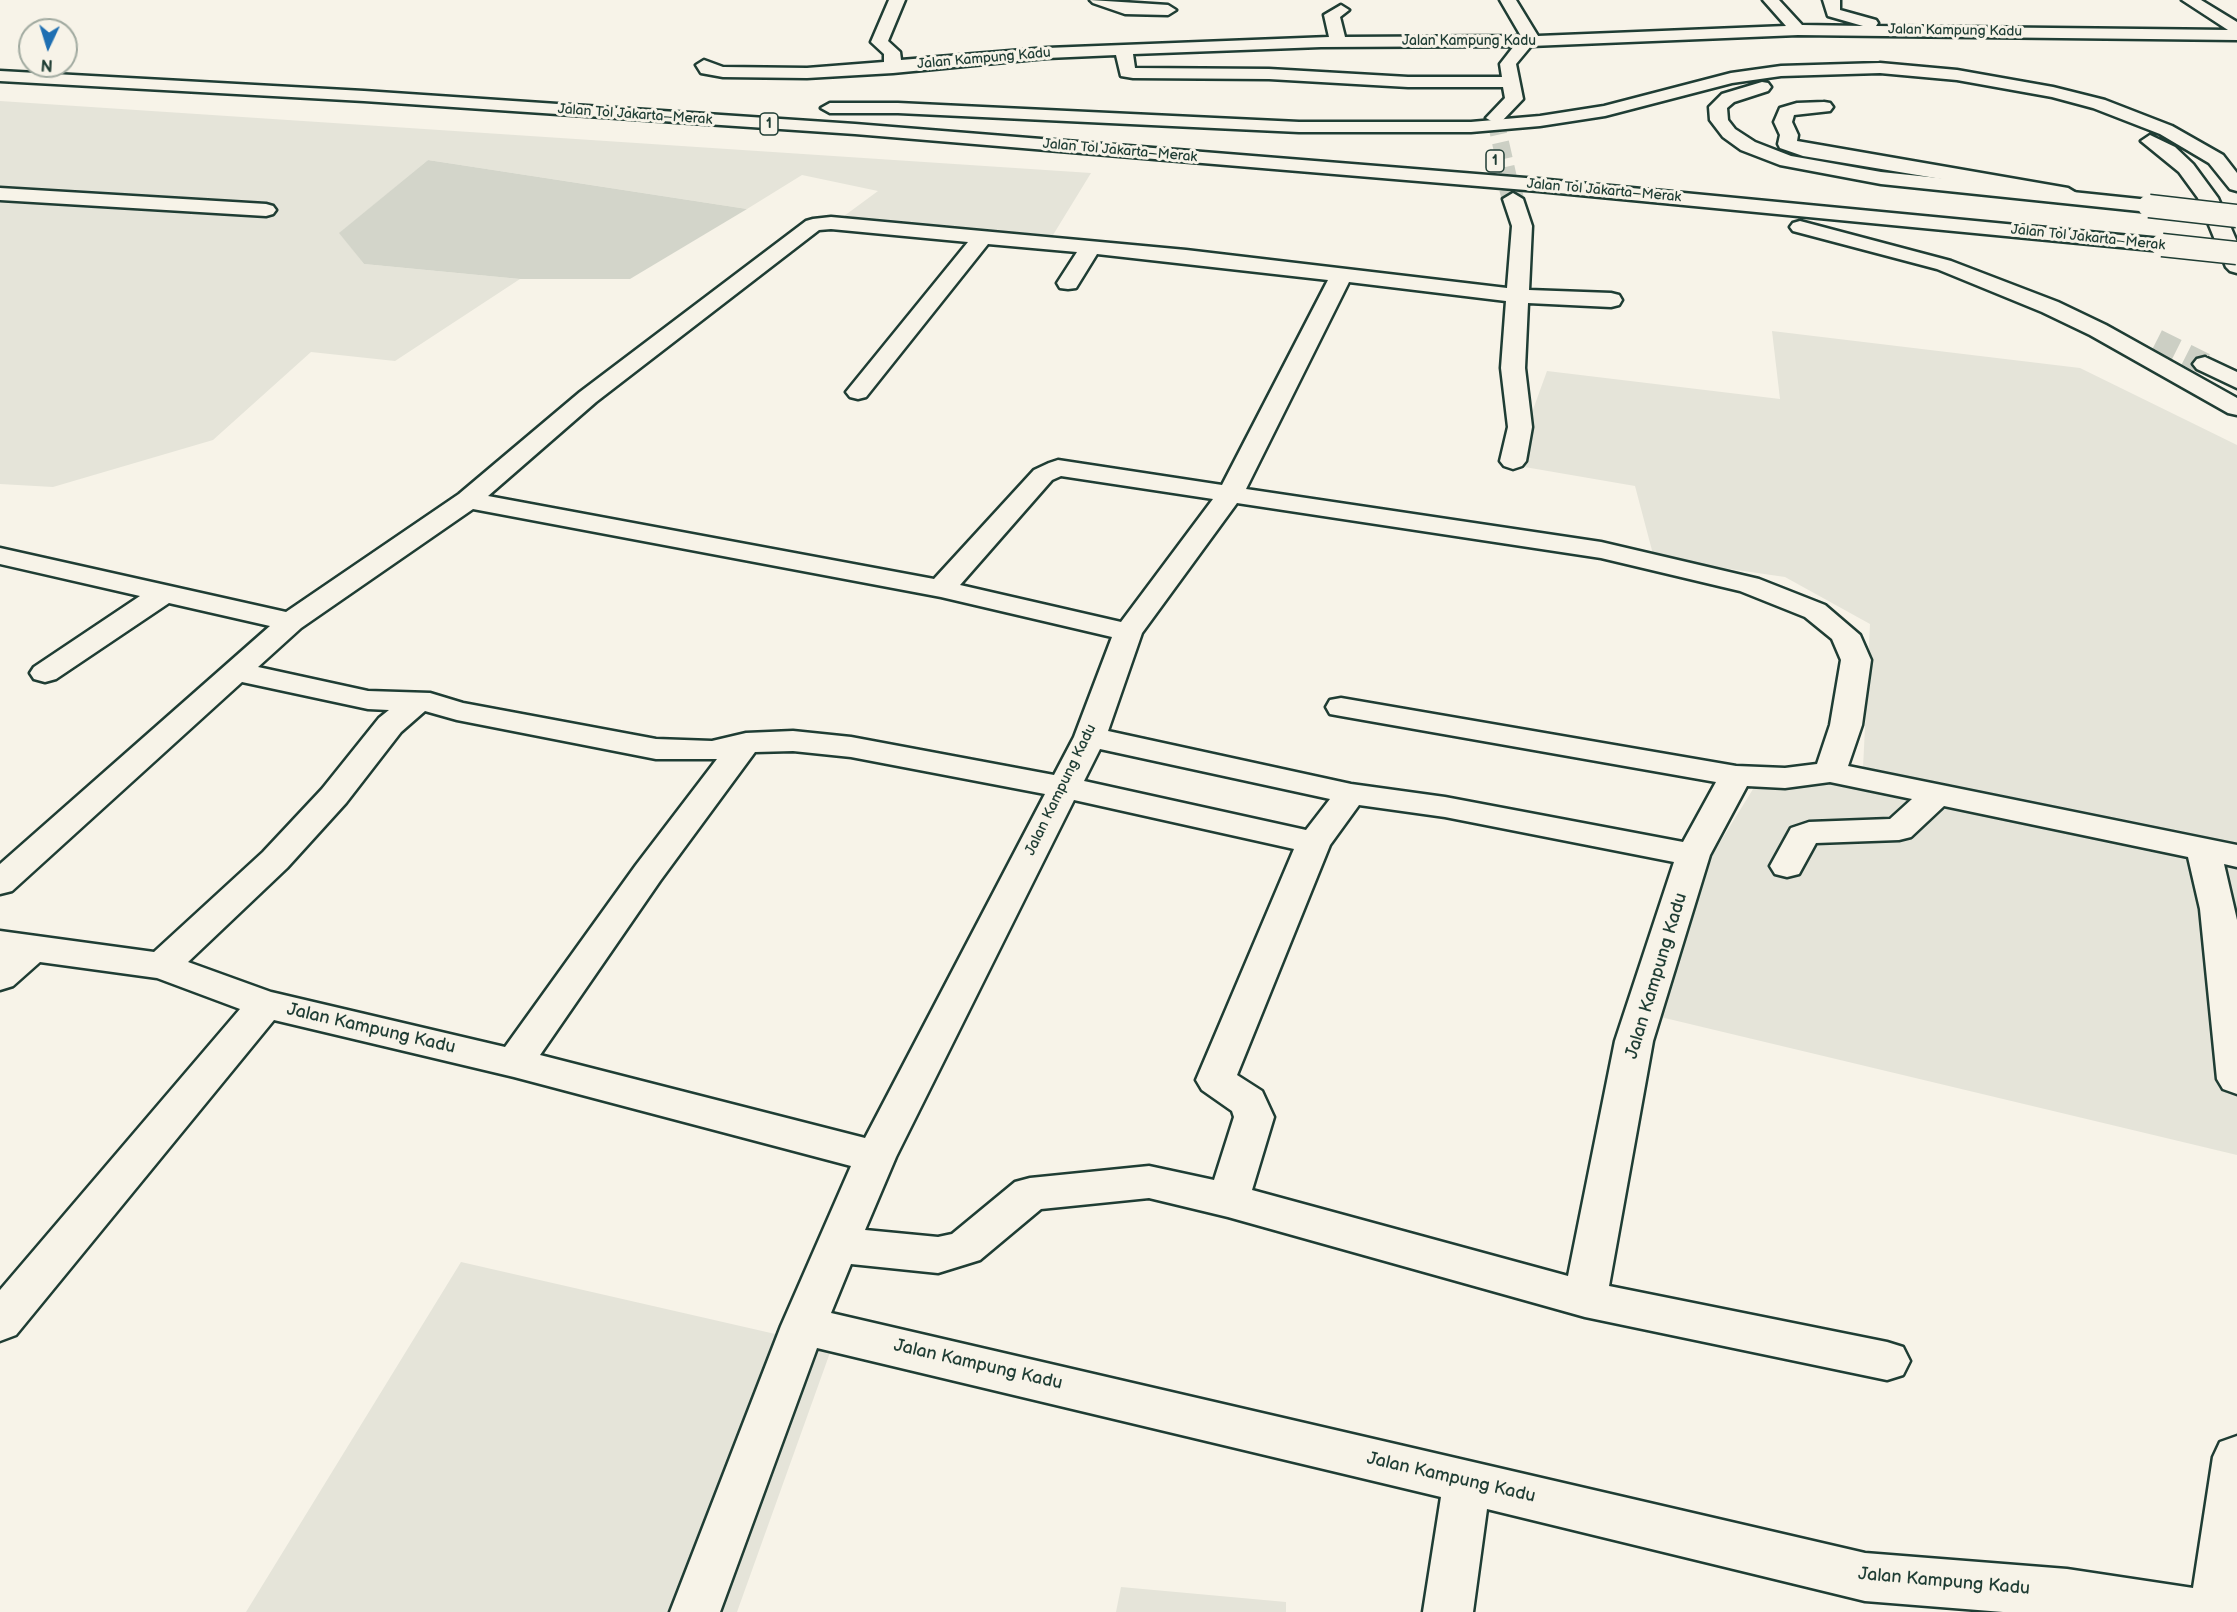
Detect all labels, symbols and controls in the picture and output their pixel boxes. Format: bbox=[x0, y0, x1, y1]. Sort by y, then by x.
north arrow bbox=[18, 18, 78, 78]
street label: Jalan Kampung Kadu bbox=[1888, 21, 2022, 41]
street label: Jalan Kampung Kadu bbox=[1402, 33, 1536, 49]
street label: Jalan Kampung Kadu bbox=[916, 45, 1052, 73]
text: N bbox=[40, 55, 54, 74]
street label: Jalan Tol Jakarta–Merak bbox=[557, 101, 713, 129]
road number: 1 bbox=[760, 113, 778, 135]
street label: Jalan Tol Jakarta–Merak bbox=[1042, 136, 1198, 166]
road number: 1 bbox=[1486, 150, 1504, 172]
street label: Jalan Tol Jakarta–Merak bbox=[1526, 176, 1682, 206]
street label: Jalan Tol Jakarta–Merak bbox=[2010, 222, 2166, 254]
street label: Jalan Kampung Kadu bbox=[1021, 721, 1101, 859]
street label: Jalan Kampung Kadu bbox=[1621, 890, 1693, 1062]
street label: Jalan Kampung Kadu bbox=[285, 999, 457, 1059]
street label: Jalan Kampung Kadu bbox=[892, 1335, 1064, 1395]
street label: Jalan Kampung Kadu bbox=[1365, 1448, 1537, 1508]
street label: Jalan Kampung Kadu bbox=[1857, 1564, 2031, 1600]

